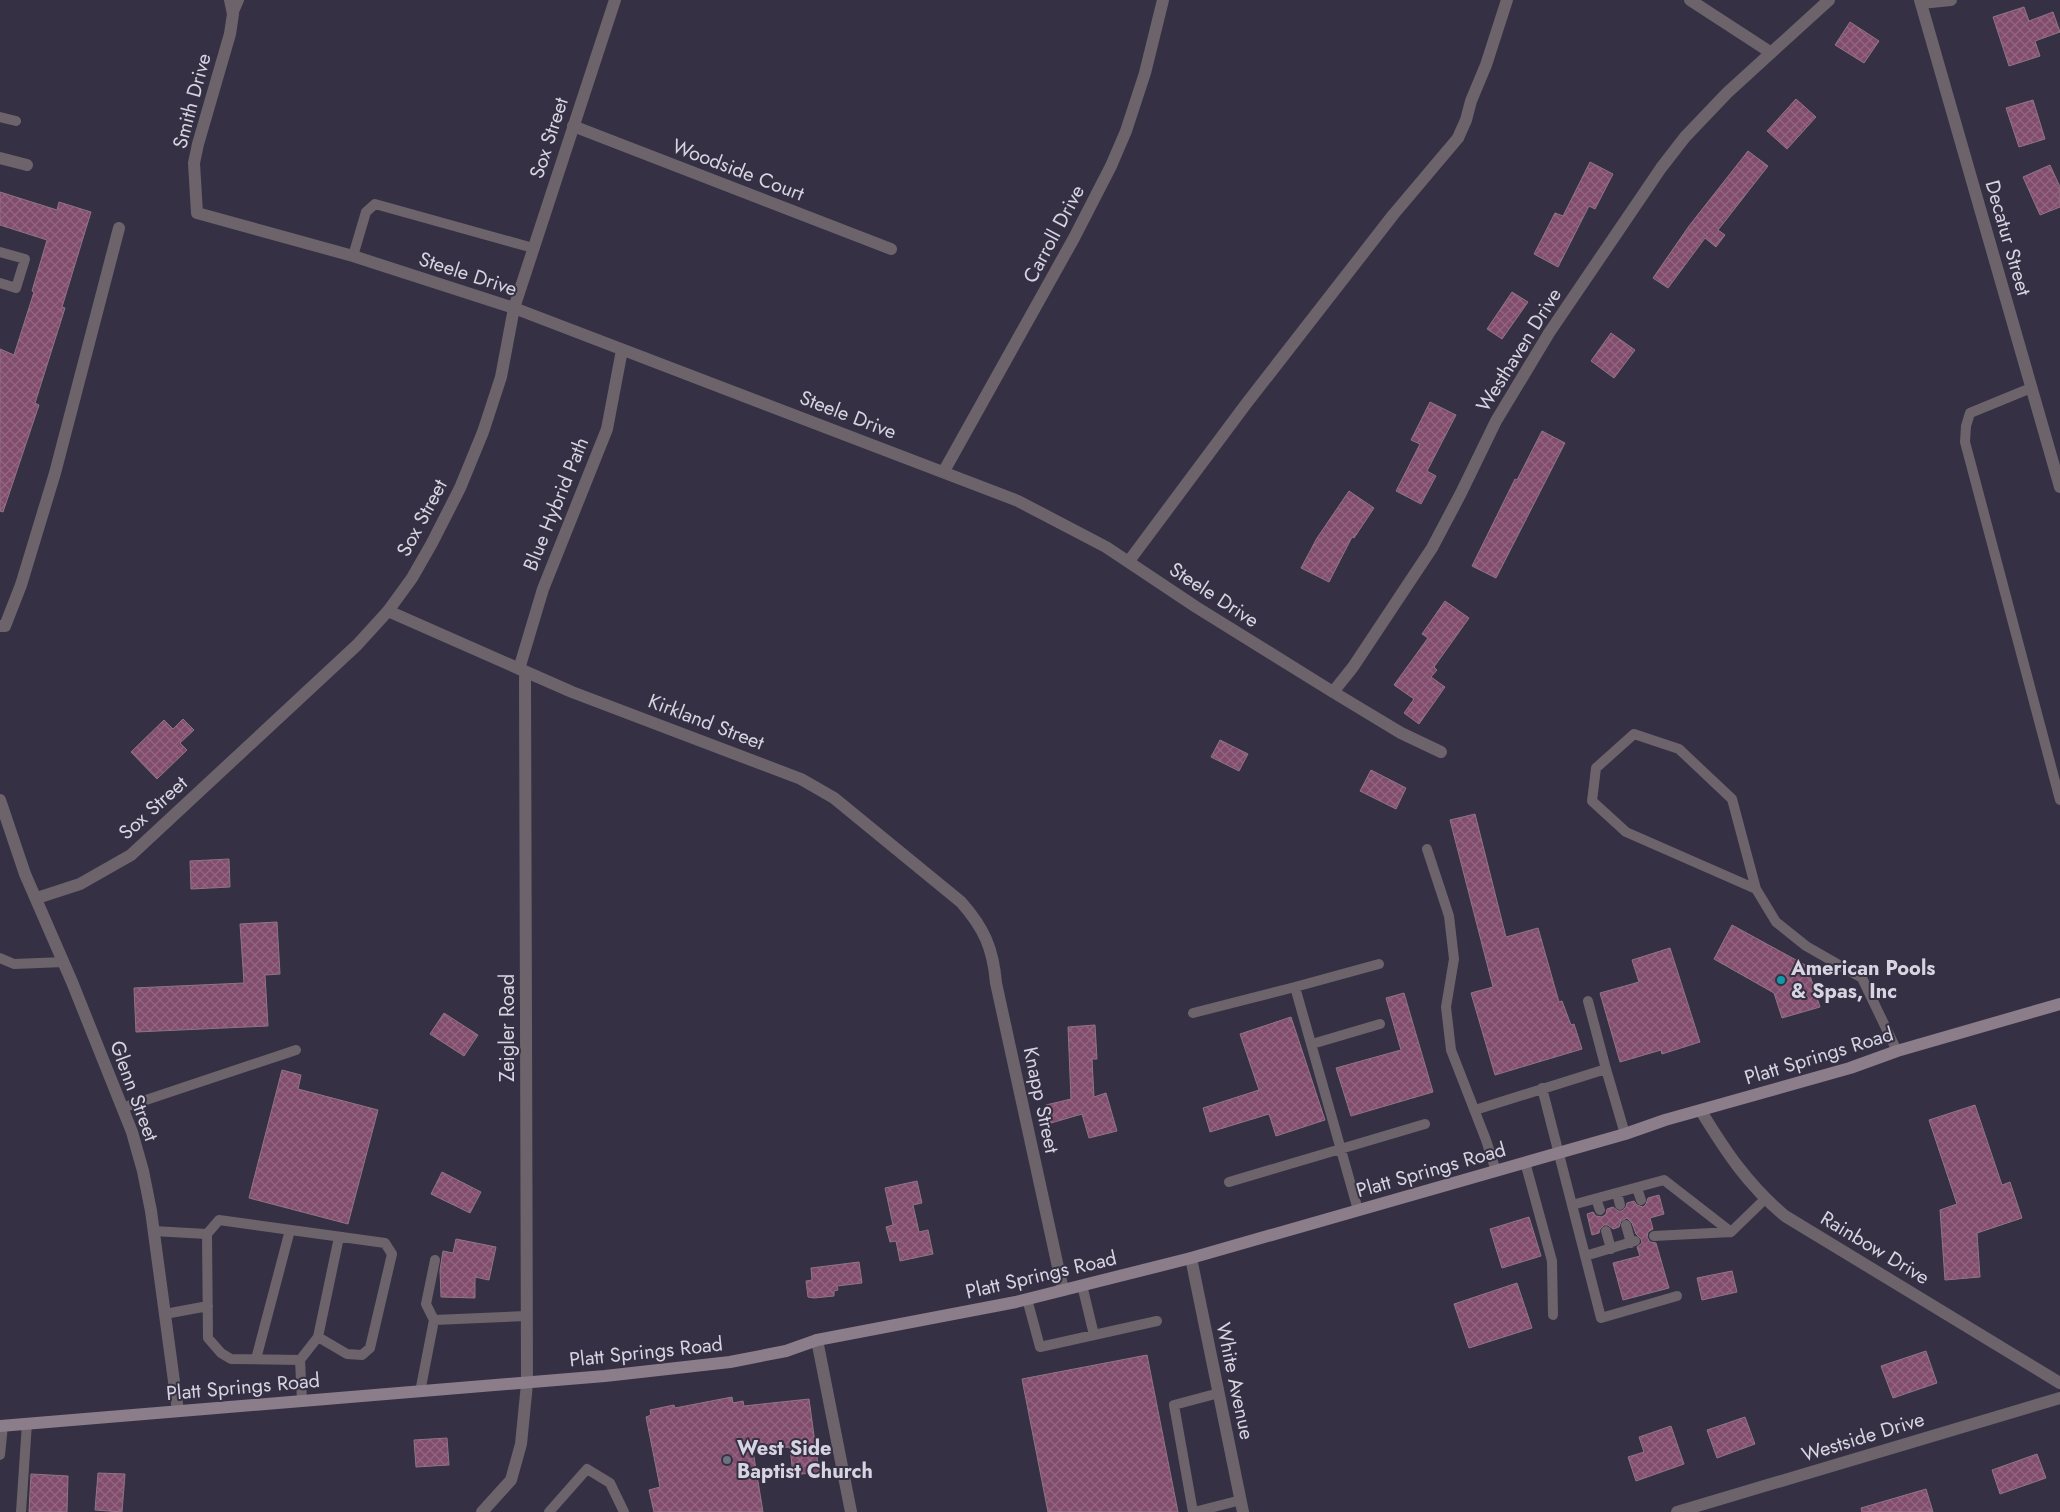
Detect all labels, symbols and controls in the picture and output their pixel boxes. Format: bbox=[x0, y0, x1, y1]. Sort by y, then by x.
street label: Smith Drive bbox=[165, 50, 219, 152]
street label: Sox Street bbox=[522, 94, 576, 182]
street label: Woodside Court bbox=[668, 132, 808, 209]
street label: Decatur Street bbox=[1978, 177, 2038, 299]
street label: Carroll Drive bbox=[1016, 180, 1092, 288]
street label: Steele Drive bbox=[415, 244, 521, 304]
street label: Westhaven Drive bbox=[1469, 282, 1569, 418]
street label: Steele Drive bbox=[795, 383, 901, 447]
street label: Blue Hybrid Path bbox=[516, 433, 596, 575]
street label: Sox Street bbox=[390, 474, 455, 562]
street label: Steele Drive bbox=[1163, 555, 1265, 635]
street label: Kirkland Street bbox=[644, 687, 768, 757]
street label: Sox Street bbox=[112, 769, 194, 847]
place label: American Pools & Spas, Inc bbox=[1790, 954, 1935, 1006]
street label: Zeigler Road bbox=[493, 974, 522, 1082]
marker: American Pools & Spas, Inc bbox=[1775, 974, 1787, 986]
street label: Platt Springs Road bbox=[1741, 1020, 1897, 1092]
street label: Glenn Street bbox=[102, 1037, 166, 1146]
street label: Knapp Street bbox=[1016, 1044, 1066, 1156]
street label: Platt Springs Road bbox=[1353, 1135, 1509, 1205]
street label: Rainbow Drive bbox=[1815, 1204, 1935, 1292]
street label: Platt Springs Road bbox=[963, 1244, 1119, 1306]
street label: White Avenue bbox=[1208, 1320, 1262, 1442]
street label: Platt Springs Road bbox=[568, 1330, 724, 1374]
street label: Platt Springs Road bbox=[165, 1366, 321, 1408]
street label: Westside Drive bbox=[1798, 1405, 1928, 1469]
place label: West Side Baptist Church bbox=[737, 1434, 873, 1486]
marker: West Side Baptist Church bbox=[721, 1454, 733, 1466]

